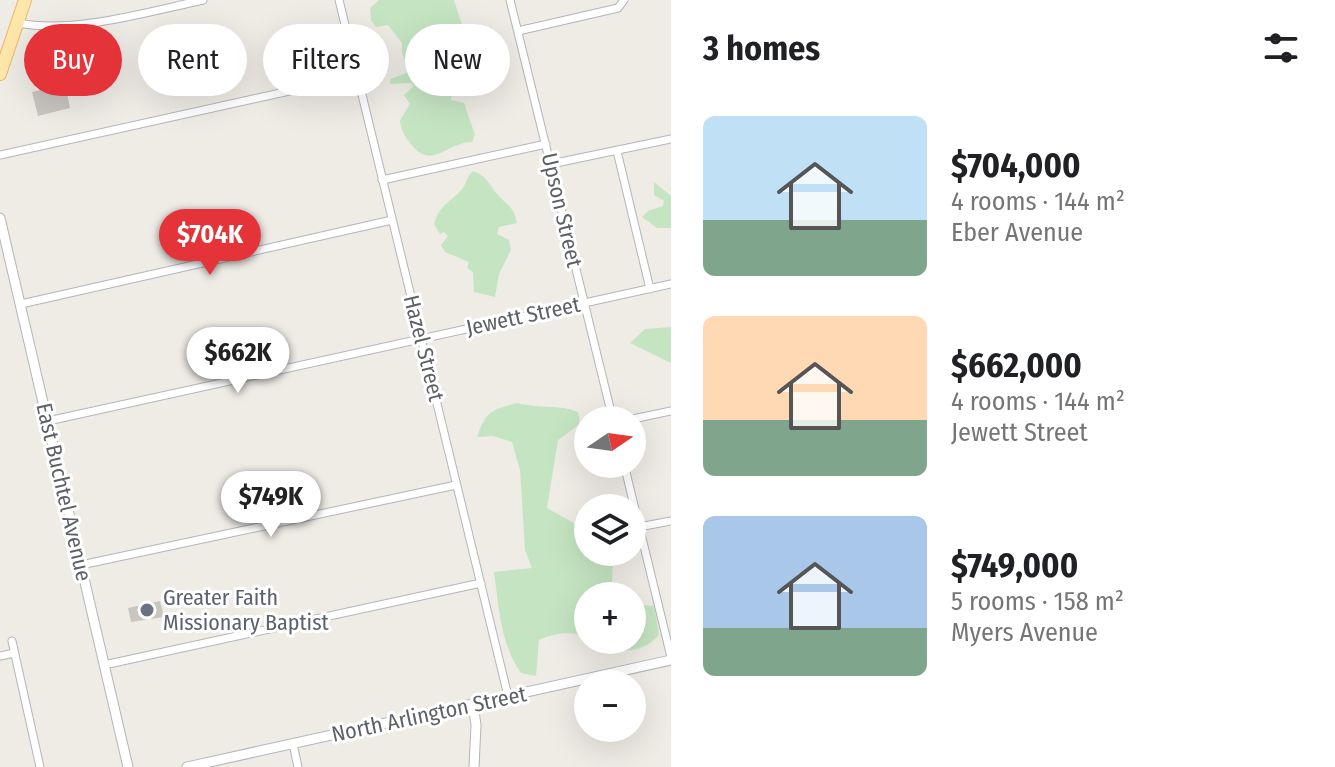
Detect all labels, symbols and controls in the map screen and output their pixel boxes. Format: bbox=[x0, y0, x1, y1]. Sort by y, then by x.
chip: Buy bbox=[24, 24, 122, 96]
chip: Rent bbox=[138, 24, 247, 96]
chip: Filters bbox=[263, 24, 389, 96]
chip: New bbox=[405, 24, 510, 96]
icon: filters bbox=[1259, 26, 1303, 70]
text: 3 homes bbox=[703, 28, 820, 69]
text: $704,000 bbox=[951, 145, 1081, 186]
icon: home bbox=[767, 148, 863, 244]
street label: Upson Street bbox=[536, 150, 588, 271]
text: 4 rooms · 144 m² bbox=[951, 186, 1125, 217]
pin: $704K bbox=[154, 209, 266, 277]
text: Eber Avenue bbox=[951, 217, 1083, 248]
text: $704K bbox=[177, 219, 243, 250]
street label: Jewett Street bbox=[464, 291, 583, 341]
street label: Hazel Street bbox=[398, 292, 450, 405]
pin: $662K bbox=[182, 327, 294, 395]
text: $662K bbox=[204, 337, 272, 368]
text: $662,000 bbox=[951, 345, 1082, 386]
icon: home bbox=[767, 348, 863, 444]
text: 4 rooms · 144 m² bbox=[951, 386, 1125, 417]
street label: East Buchtel Avenue bbox=[30, 400, 98, 584]
north arrow bbox=[574, 406, 646, 478]
map controls bbox=[574, 406, 646, 742]
text: Jewett Street bbox=[951, 417, 1088, 448]
pin: $749K bbox=[215, 471, 327, 539]
text: $749K bbox=[239, 481, 303, 512]
button: layers bbox=[574, 494, 646, 566]
text: $749,000 bbox=[951, 545, 1078, 586]
icon: home bbox=[767, 548, 863, 644]
button: + bbox=[574, 582, 646, 654]
place label: Greater Faith Missionary Baptist bbox=[163, 584, 330, 636]
text: 5 rooms · 158 m² bbox=[951, 586, 1124, 617]
marker: Greater Faith Missionary Baptist bbox=[138, 601, 156, 619]
text: Myers Avenue bbox=[951, 617, 1098, 648]
button: − bbox=[574, 670, 646, 742]
street label: North Arlington Street bbox=[329, 680, 530, 748]

